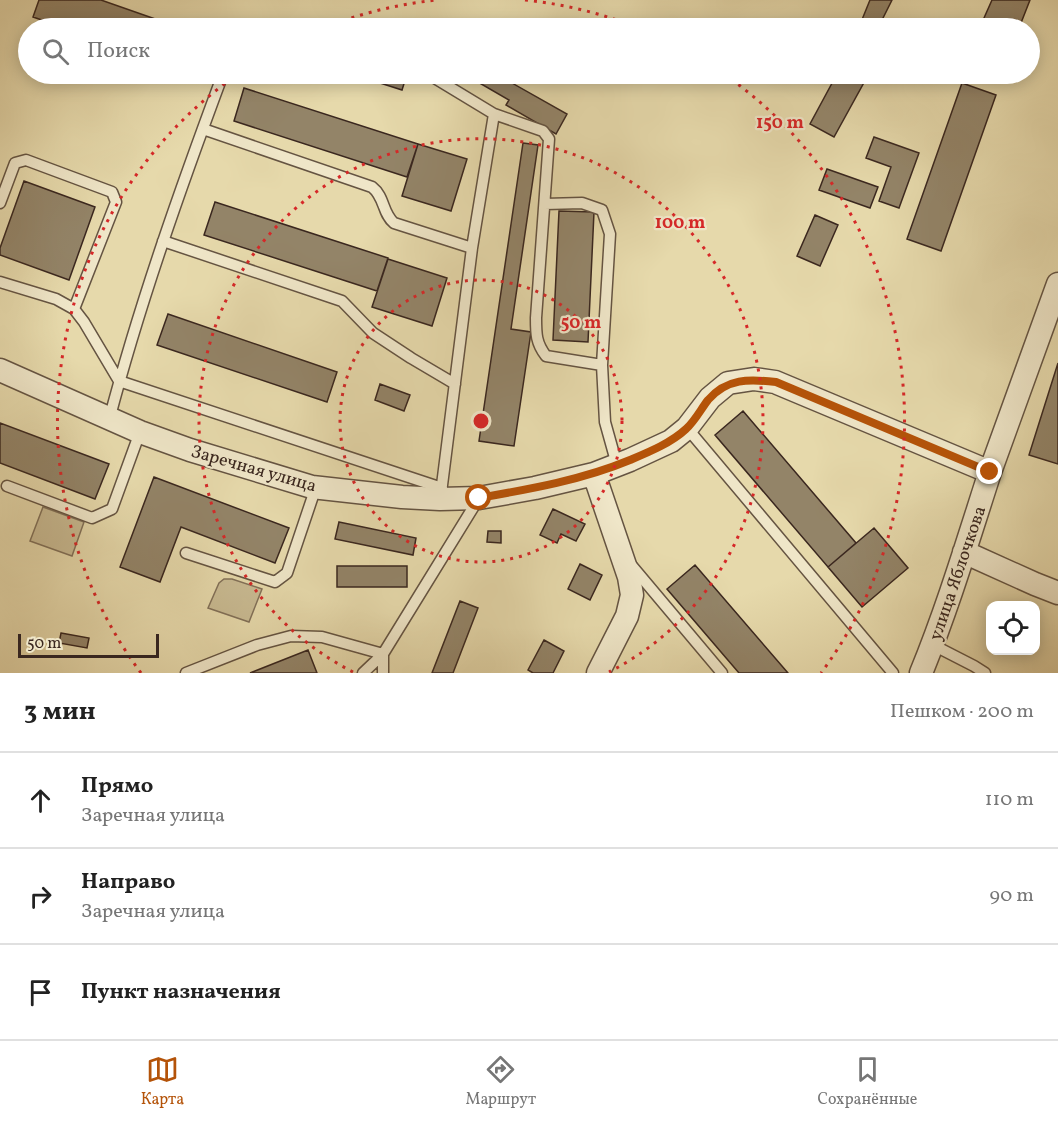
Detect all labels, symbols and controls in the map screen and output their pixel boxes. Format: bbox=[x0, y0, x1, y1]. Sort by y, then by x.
search box bbox=[18, 18, 1040, 84]
icon: search bbox=[39, 35, 72, 68]
text: Поиск bbox=[87, 36, 150, 67]
text: 150 m bbox=[756, 111, 804, 136]
text: 100 m bbox=[655, 211, 705, 236]
text: 50 m bbox=[561, 311, 601, 336]
centre of rings bbox=[471, 411, 491, 431]
street label: Заречная улица bbox=[188, 440, 319, 499]
route end bbox=[976, 458, 1002, 484]
route start bbox=[465, 484, 491, 510]
street label: улица Яблочкова bbox=[924, 503, 993, 644]
map controls bbox=[986, 601, 1040, 655]
button: locate bbox=[986, 601, 1040, 655]
scale bar bbox=[18, 631, 159, 658]
text: 50 m bbox=[27, 633, 61, 655]
text: 3 мин bbox=[24, 694, 96, 730]
text: Пешком · 200 m bbox=[890, 698, 1034, 726]
text: Прямо bbox=[81, 771, 153, 802]
icon: ahead bbox=[24, 784, 57, 817]
text: 110 m bbox=[985, 786, 1034, 814]
text: Заречная улица bbox=[81, 802, 225, 830]
text: Направо bbox=[81, 867, 175, 898]
icon: right bbox=[24, 880, 57, 913]
text: 90 m bbox=[990, 882, 1034, 910]
text: Заречная улица bbox=[81, 898, 225, 926]
icon: arrive bbox=[24, 976, 57, 1009]
text: Пункт назначения bbox=[81, 977, 281, 1008]
tab: Карта bbox=[141, 1053, 184, 1111]
tab: Маршрут bbox=[465, 1053, 536, 1111]
tab: Сохранённые bbox=[817, 1053, 917, 1111]

